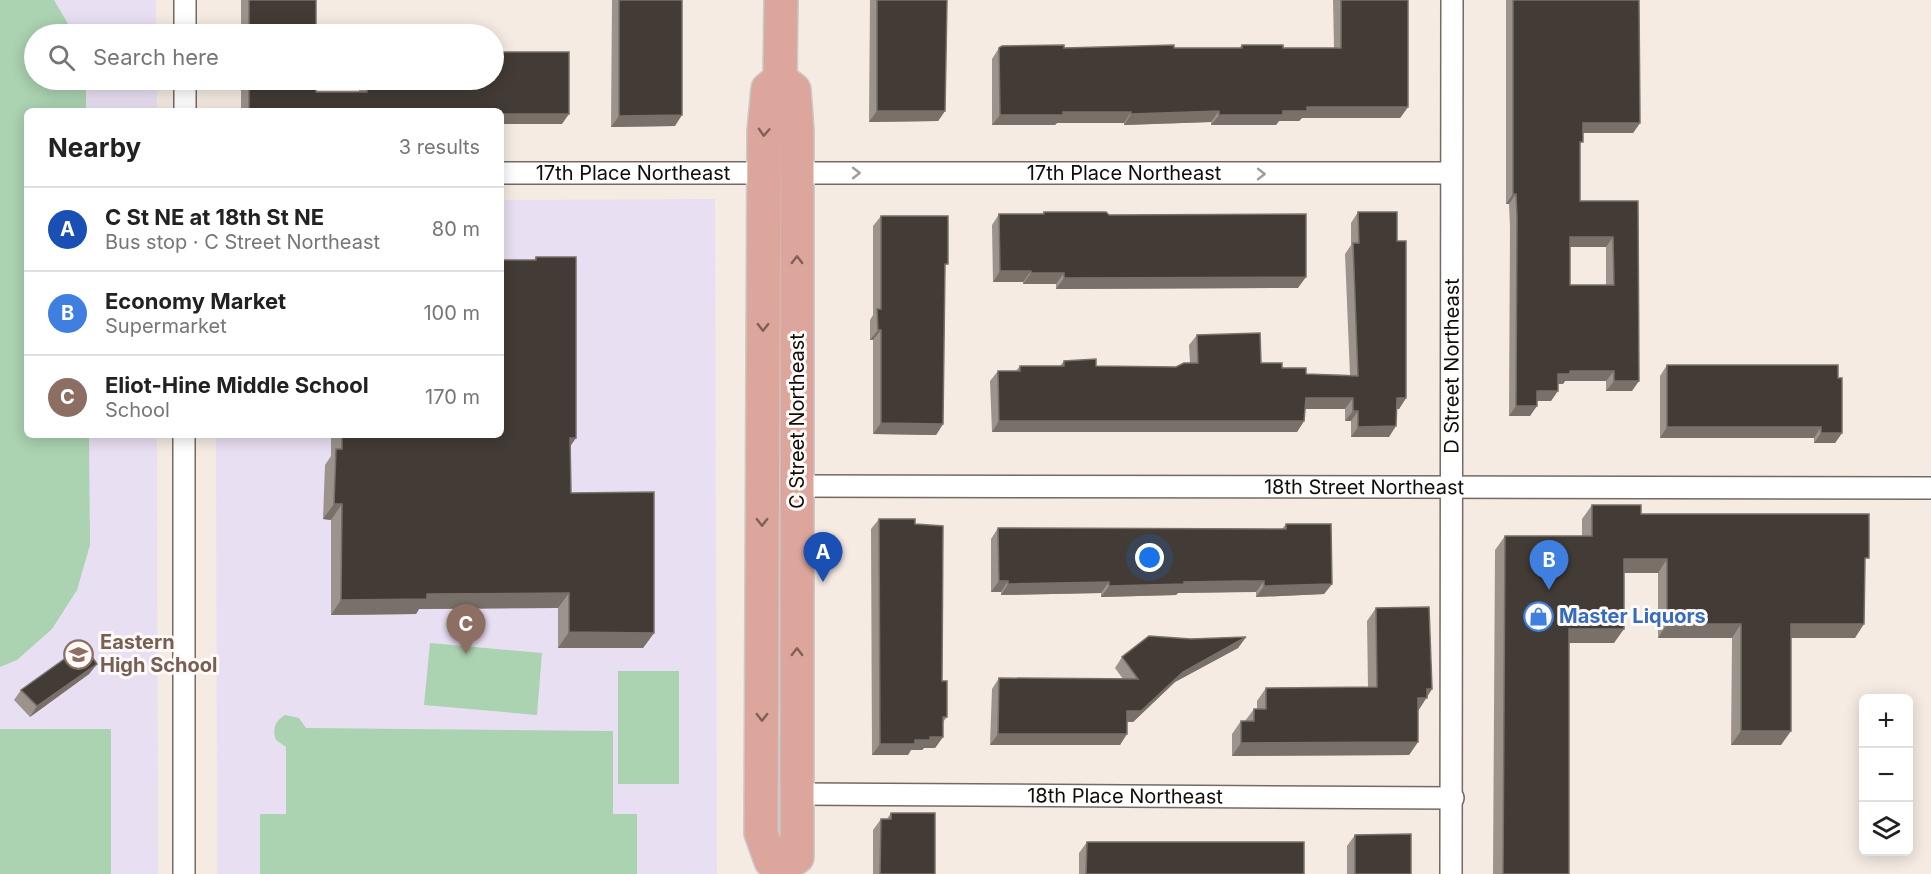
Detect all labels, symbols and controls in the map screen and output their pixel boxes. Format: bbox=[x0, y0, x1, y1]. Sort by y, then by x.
search box bbox=[24, 24, 504, 90]
icon: search bbox=[45, 41, 78, 74]
text: Search here bbox=[93, 44, 219, 70]
one-way arrow bbox=[758, 127, 771, 136]
text: Nearby bbox=[48, 132, 141, 163]
text: 3 results bbox=[399, 135, 480, 159]
street label: 17th Place Northeast bbox=[536, 161, 731, 185]
street label: 17th Place Northeast bbox=[1027, 161, 1222, 185]
one-way arrow bbox=[851, 167, 860, 179]
one-way arrow bbox=[1256, 168, 1265, 180]
text: C St NE at 18th St NE bbox=[105, 204, 324, 230]
text: A bbox=[60, 217, 75, 241]
text: 80 m bbox=[432, 217, 480, 241]
text: Bus stop · C Street Northeast bbox=[105, 230, 380, 254]
one-way arrow bbox=[791, 255, 803, 264]
street label: D Street Northeast bbox=[1439, 278, 1464, 454]
text: Economy Market bbox=[105, 288, 286, 314]
text: B bbox=[61, 301, 74, 325]
text: 100 m bbox=[423, 301, 480, 325]
text: Supermarket bbox=[105, 314, 227, 338]
one-way arrow bbox=[757, 322, 769, 331]
street label: C Street Northeast bbox=[785, 333, 809, 509]
text: Eliot-Hine Middle School bbox=[105, 372, 369, 398]
text: C bbox=[60, 385, 75, 409]
text: 170 m bbox=[425, 385, 480, 409]
text: School bbox=[105, 398, 170, 422]
street label: 18th Street Northeast bbox=[1264, 475, 1465, 499]
one-way arrow bbox=[756, 517, 768, 526]
pin: A bbox=[804, 532, 842, 582]
pin: B bbox=[1530, 540, 1568, 590]
your location bbox=[1135, 543, 1164, 572]
shop icon: Master Liquors bbox=[1522, 600, 1554, 632]
pin: C bbox=[446, 604, 486, 654]
place label: Master Liquors bbox=[1559, 604, 1706, 628]
place label: Eastern High School bbox=[100, 630, 217, 677]
school or university icon: Eastern High School bbox=[63, 638, 95, 670]
one-way arrow bbox=[791, 647, 803, 656]
map controls bbox=[1859, 694, 1913, 856]
button: + bbox=[1859, 694, 1913, 748]
one-way arrow bbox=[756, 712, 768, 721]
button: − bbox=[1859, 748, 1913, 802]
street label: 18th Place Northeast bbox=[1027, 783, 1223, 809]
button: layers bbox=[1859, 802, 1913, 856]

